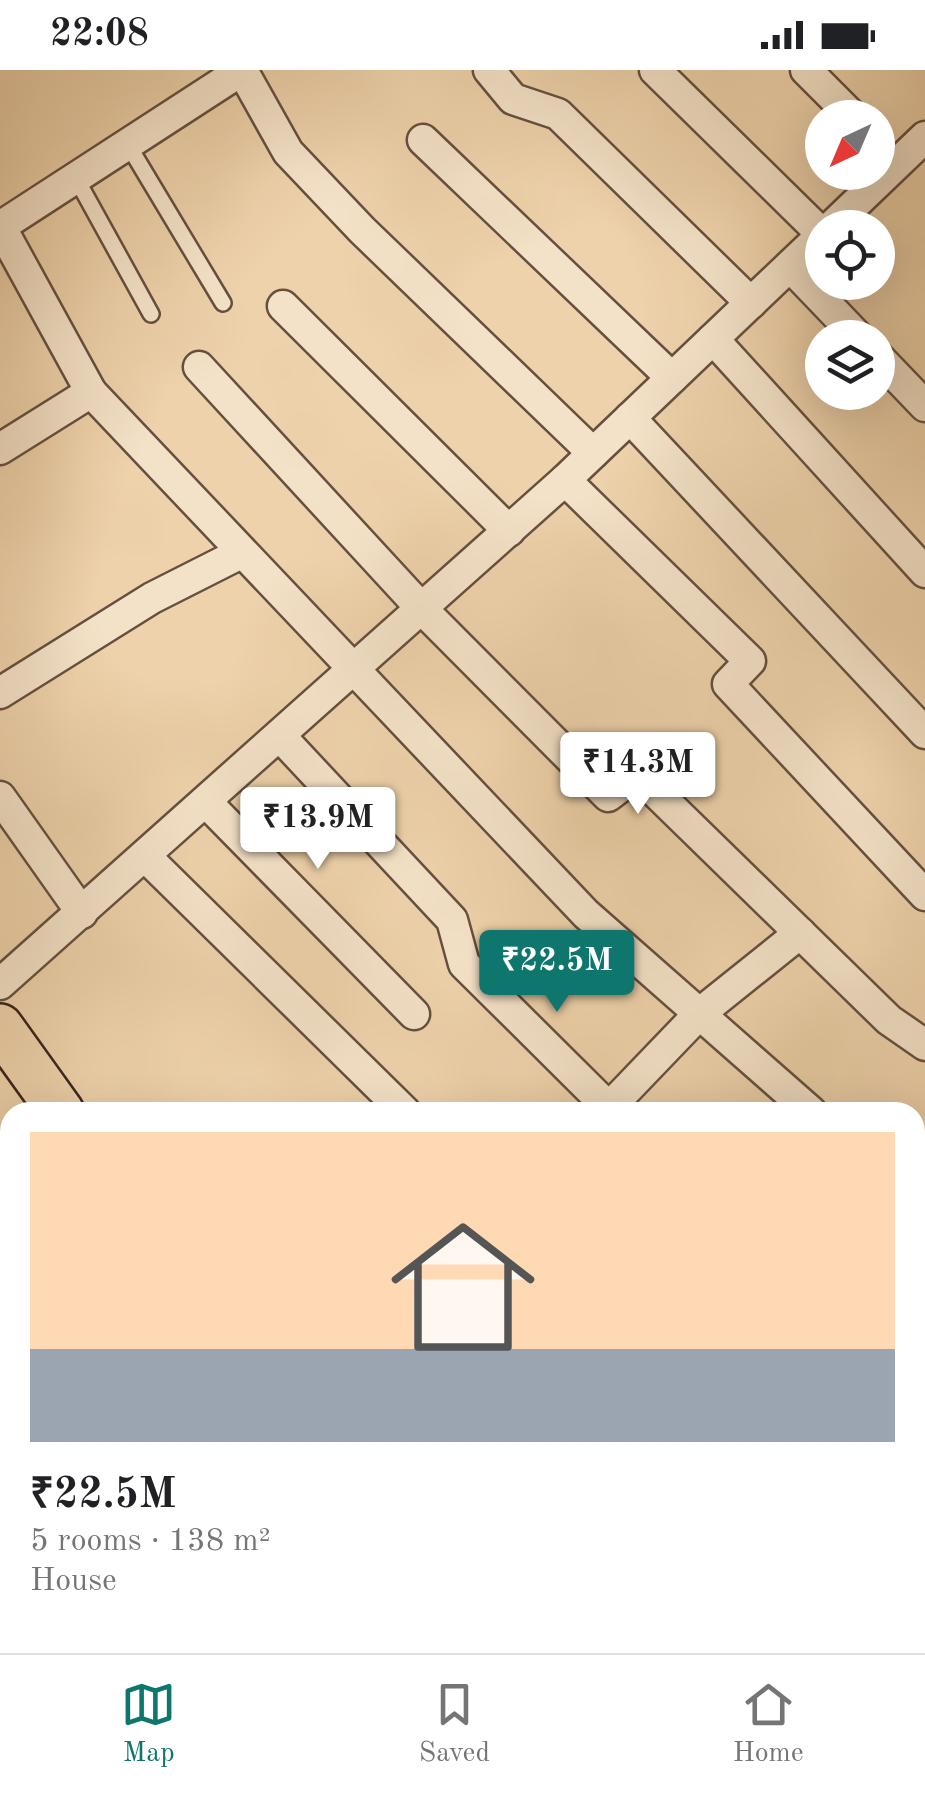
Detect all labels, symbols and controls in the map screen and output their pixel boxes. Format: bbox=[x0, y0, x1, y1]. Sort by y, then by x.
text: 22:08 bbox=[50, 16, 149, 54]
north arrow bbox=[805, 100, 895, 190]
map controls bbox=[805, 100, 895, 410]
button: locate bbox=[805, 210, 895, 300]
button: layers bbox=[805, 320, 895, 410]
pin: ₹14.3M bbox=[557, 732, 719, 817]
text: ₹14.3M bbox=[582, 748, 694, 780]
pin: ₹13.9M bbox=[237, 787, 399, 872]
text: ₹13.9M bbox=[262, 803, 374, 835]
pin: ₹22.5M bbox=[476, 930, 638, 1015]
text: ₹22.5M bbox=[501, 946, 613, 978]
icon: home bbox=[373, 1197, 553, 1377]
text: ₹22.5M bbox=[30, 1475, 176, 1517]
text: 5 rooms · 138 m² bbox=[30, 1526, 271, 1558]
text: House bbox=[30, 1566, 117, 1598]
tab: Map bbox=[121, 1677, 176, 1772]
tab: Saved bbox=[419, 1677, 490, 1772]
tab: Home bbox=[733, 1677, 804, 1772]

